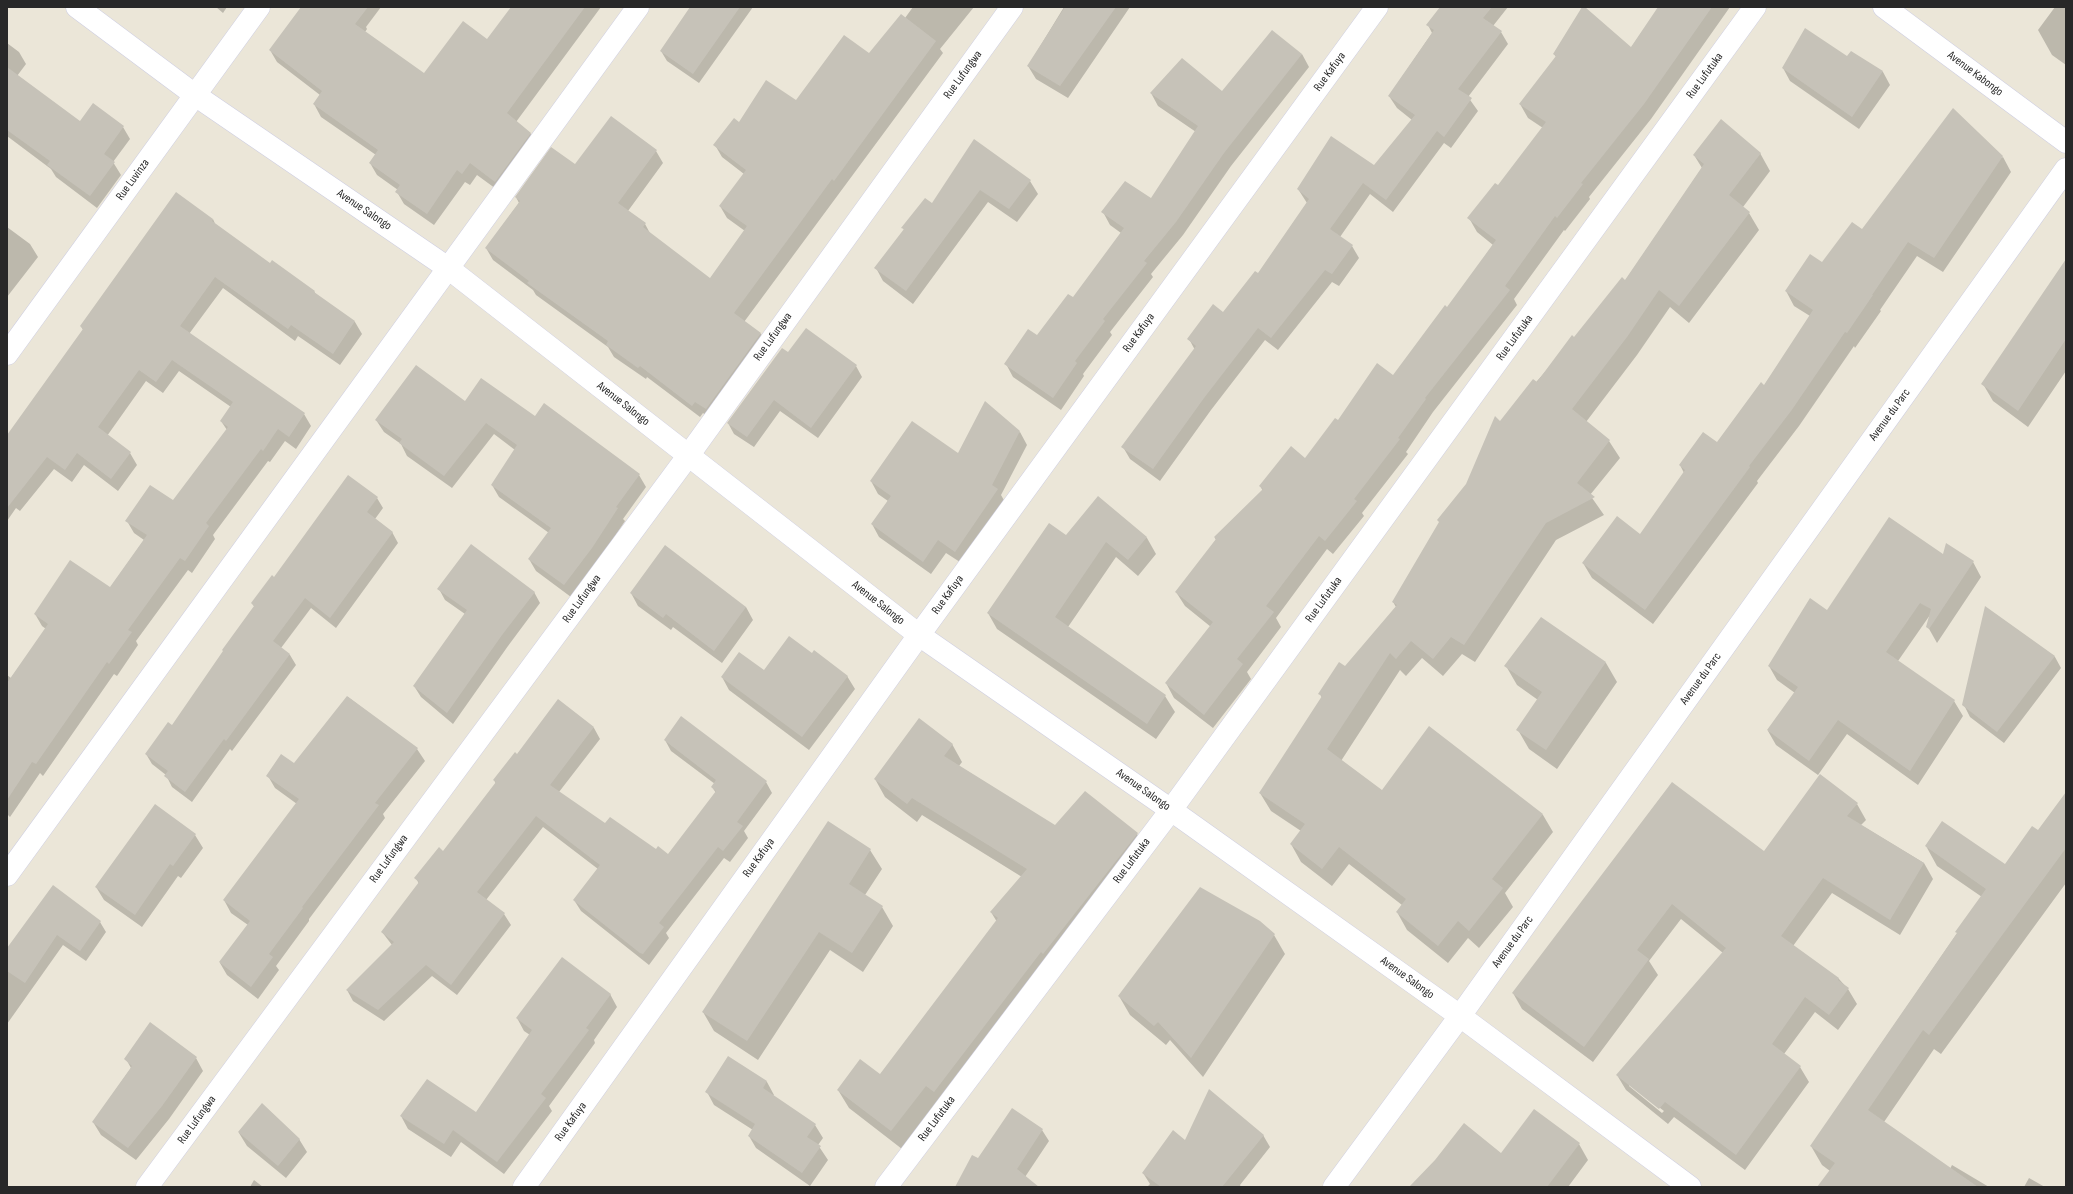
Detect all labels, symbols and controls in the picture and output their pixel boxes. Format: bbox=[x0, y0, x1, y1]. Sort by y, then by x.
street label: Rue Lufungwa bbox=[941, 48, 985, 102]
street label: Avenue Kabongo bbox=[1944, 48, 2006, 100]
street label: Rue Kafuya bbox=[1311, 50, 1349, 94]
street label: Rue Lufutuka bbox=[1684, 50, 1726, 102]
street label: Rue Luvinza bbox=[113, 156, 153, 204]
street label: Avenue Salongo bbox=[334, 186, 394, 234]
street label: Rue Lufungwa bbox=[751, 310, 795, 364]
street label: Rue Kafuya bbox=[1120, 311, 1158, 355]
street label: Rue Lufutuka bbox=[1494, 312, 1536, 364]
street label: Avenue Salongo bbox=[594, 379, 652, 429]
street label: Avenue du Parc bbox=[1866, 386, 1914, 444]
street label: Rue Lufungwa bbox=[560, 572, 604, 626]
street label: Rue Kafuya bbox=[929, 573, 967, 617]
street label: Rue Lufutuka bbox=[1303, 574, 1345, 626]
street label: Avenue Salongo bbox=[849, 578, 907, 628]
street label: Avenue du Parc bbox=[1677, 650, 1725, 708]
street label: Avenue Salongo bbox=[1113, 766, 1173, 814]
street label: Rue Lufungwa bbox=[367, 832, 411, 886]
street label: Rue Lufutuka bbox=[1110, 835, 1154, 887]
street label: Rue Kafuya bbox=[740, 836, 778, 880]
street label: Avenue du Parc bbox=[1489, 913, 1537, 971]
street label: Avenue Salongo bbox=[1377, 954, 1437, 1002]
street label: Rue Lufungwa bbox=[175, 1093, 219, 1147]
street label: Rue Lufutuka bbox=[915, 1093, 959, 1145]
street label: Rue Kafuya bbox=[552, 1100, 590, 1144]

